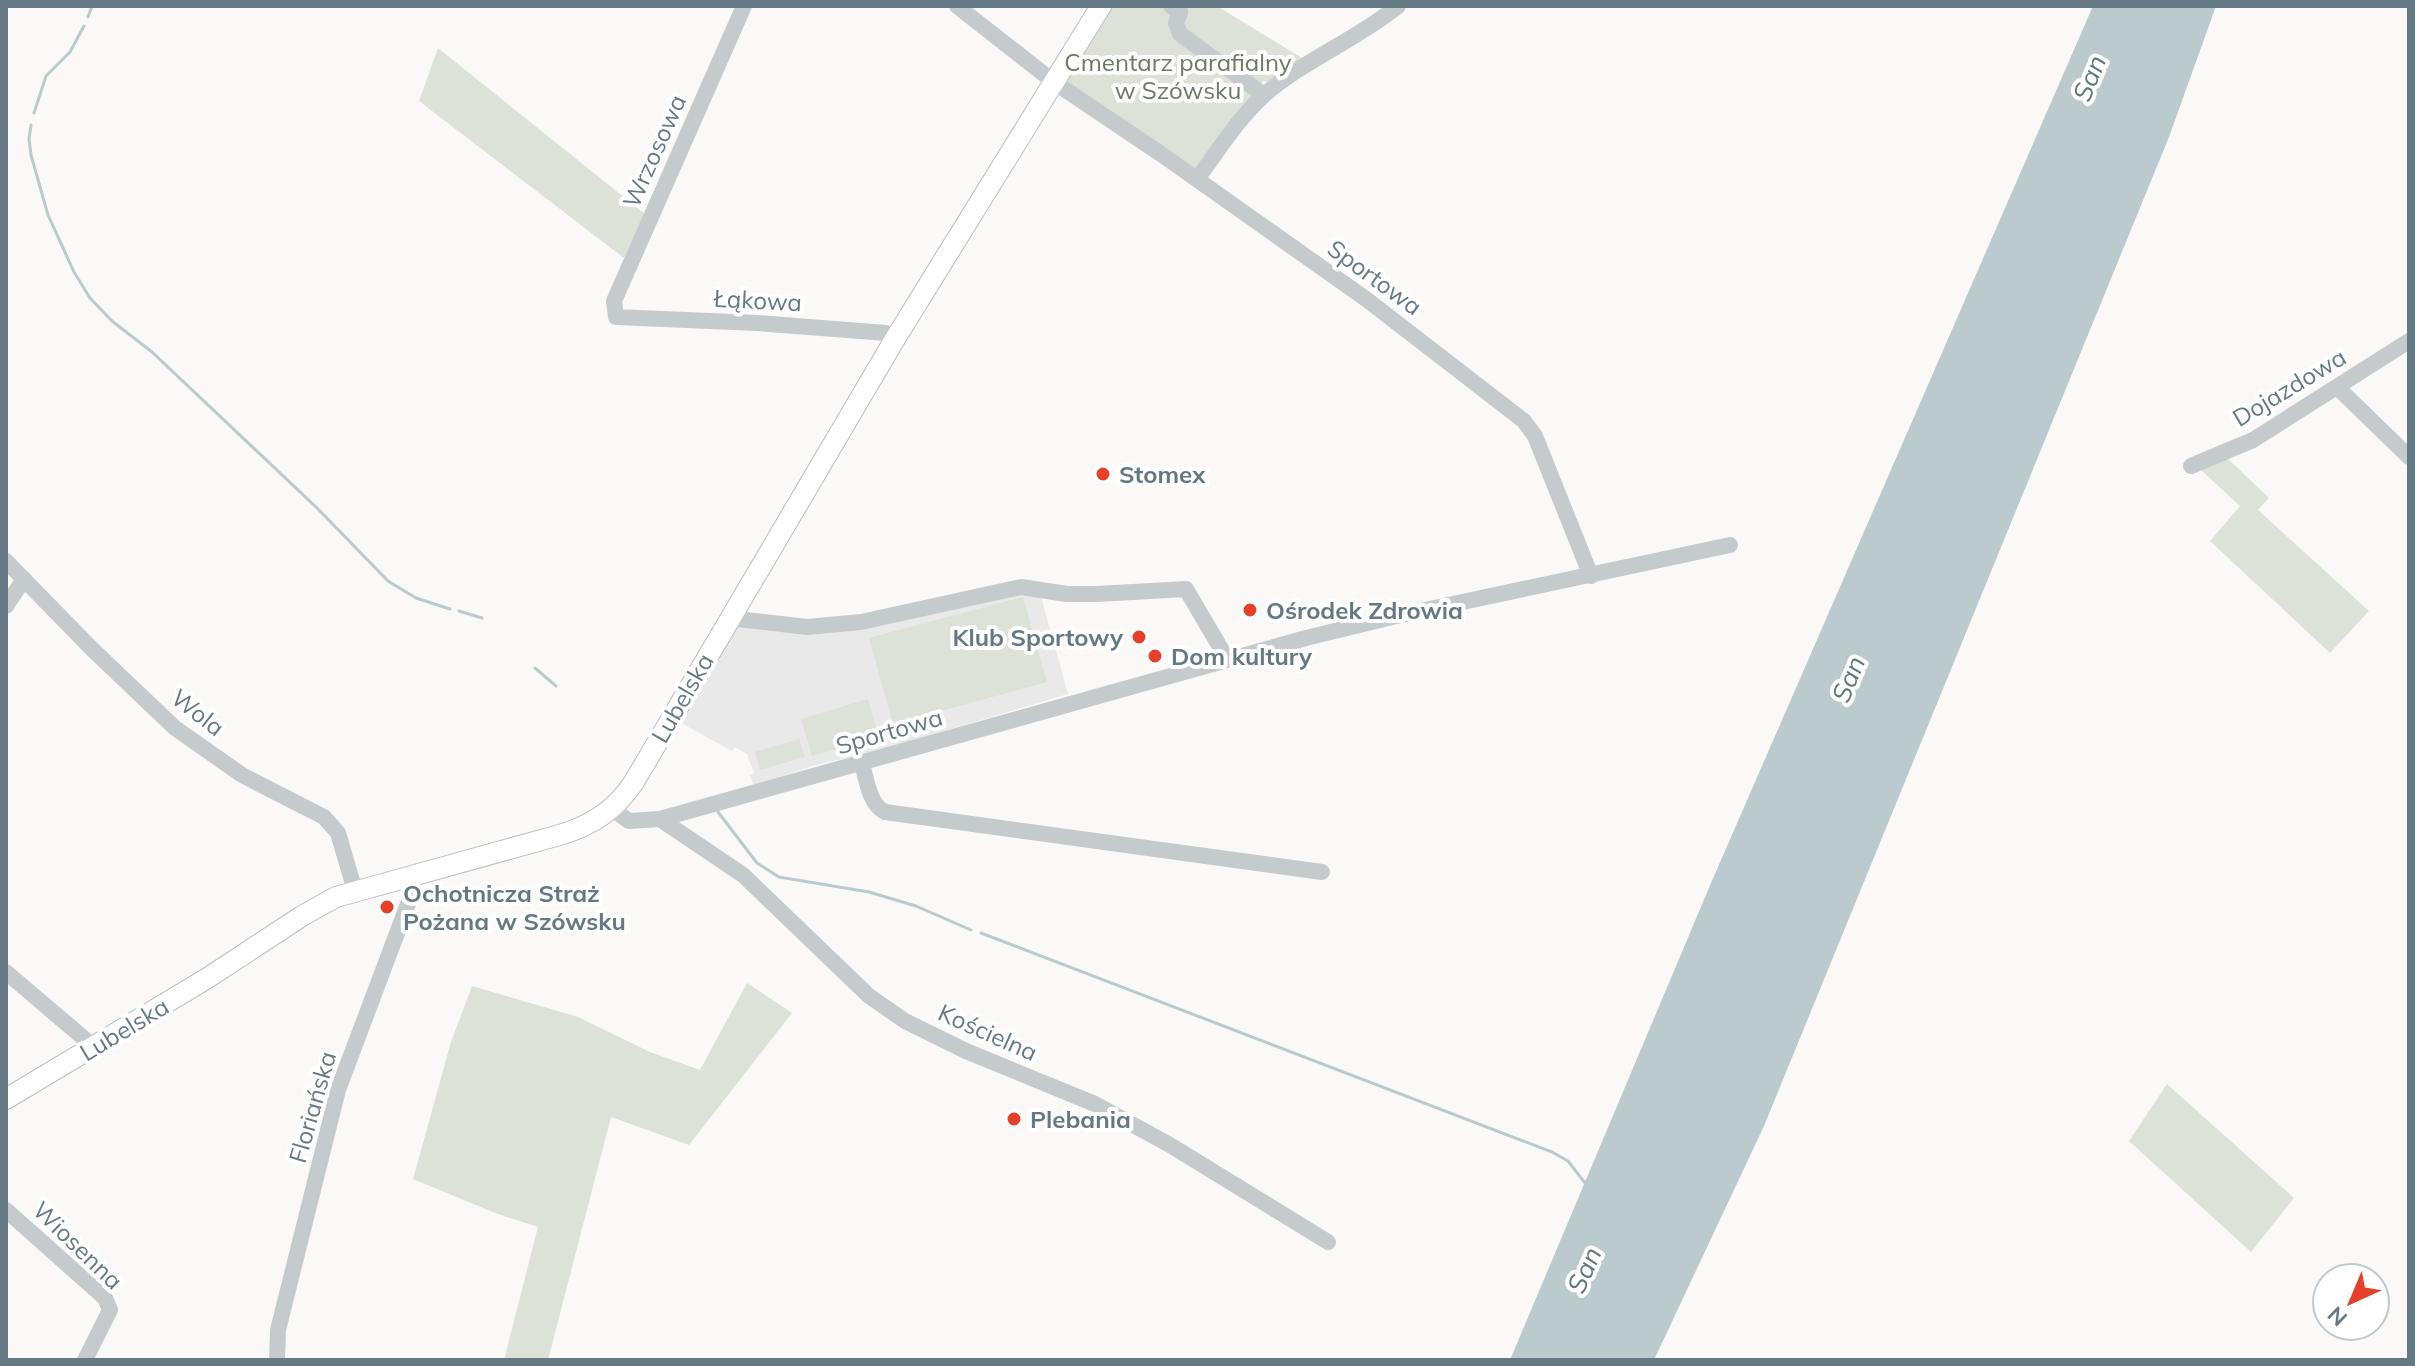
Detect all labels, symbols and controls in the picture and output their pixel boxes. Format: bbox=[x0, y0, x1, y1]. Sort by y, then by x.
park label: Cmentarz parafialny w Szówsku bbox=[1064, 47, 1292, 105]
water label: San bbox=[2065, 50, 2113, 106]
street label: Wrzosowa bbox=[616, 90, 692, 212]
street label: Sportowa bbox=[1322, 233, 1428, 321]
street label: Łąkowa bbox=[712, 283, 803, 317]
street label: Dojazdowa bbox=[2227, 341, 2351, 433]
place label: Stomex bbox=[1119, 459, 1206, 489]
marker: Stomex bbox=[1094, 465, 1112, 483]
place label: Ośrodek Zdrowia bbox=[1266, 595, 1463, 625]
marker: Ośrodek Zdrowia bbox=[1241, 601, 1259, 619]
place label: Klub Sportowy bbox=[953, 622, 1124, 652]
marker: Klub Sportowy bbox=[1130, 628, 1148, 646]
place label: Dom kultury bbox=[1171, 641, 1313, 671]
marker: Dom kultury bbox=[1146, 647, 1164, 665]
street label: Lubelska bbox=[644, 648, 720, 748]
water label: San bbox=[1824, 651, 1872, 707]
street label: Wola bbox=[165, 682, 231, 742]
street label: Sportowa bbox=[832, 702, 946, 760]
place label: Ochotnicza Straż Pożana w Szówsku bbox=[403, 878, 626, 936]
marker: Ochotnicza Straż Pożana w Szówsku bbox=[378, 898, 396, 916]
street label: Lubelska bbox=[74, 991, 174, 1067]
street label: Kościelna bbox=[934, 997, 1042, 1067]
street label: Floriańska bbox=[282, 1048, 342, 1166]
place label: Plebania bbox=[1030, 1104, 1131, 1134]
marker: Plebania bbox=[1005, 1110, 1023, 1128]
street label: Wiosenna bbox=[27, 1195, 129, 1295]
water label: San bbox=[1559, 1242, 1609, 1298]
north arrow bbox=[2311, 1262, 2391, 1342]
text: N bbox=[2321, 1301, 2353, 1332]

